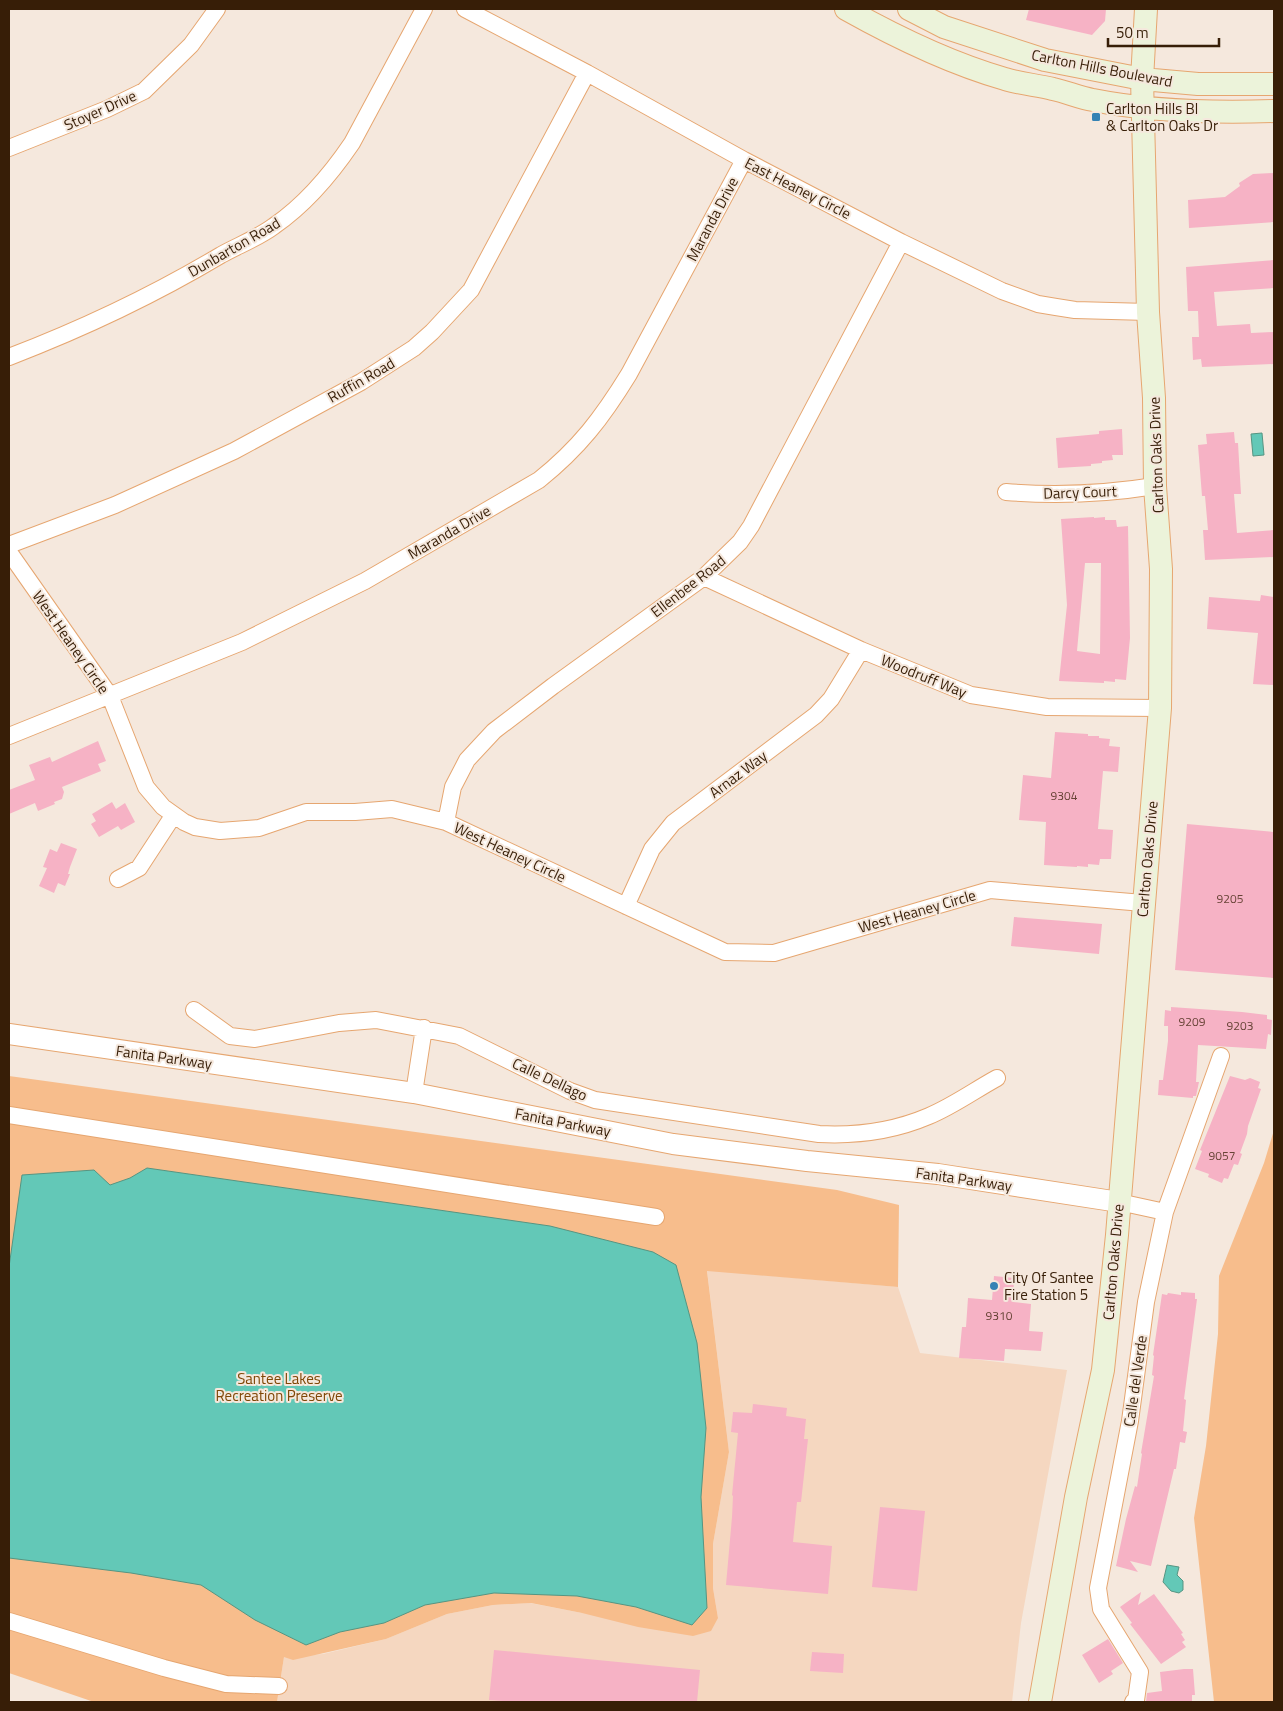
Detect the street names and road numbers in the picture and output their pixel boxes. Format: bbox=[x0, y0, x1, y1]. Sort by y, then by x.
street label: Carlton Hills Boulevard bbox=[1030, 43, 1174, 93]
street label: Stoyer Drive bbox=[60, 84, 140, 136]
street label: East Heaney Circle bbox=[741, 151, 855, 225]
street label: Maranda Drive bbox=[680, 173, 744, 265]
street label: Dunbarton Road bbox=[184, 211, 284, 283]
street label: Ruffin Road bbox=[323, 351, 399, 409]
street label: Carlton Oaks Drive bbox=[1142, 396, 1170, 514]
street label: Darcy Court bbox=[1043, 479, 1118, 505]
street label: Maranda Drive bbox=[403, 499, 495, 565]
street label: Ellenbee Road bbox=[646, 549, 730, 623]
street label: West Heaney Circle bbox=[27, 586, 115, 698]
street label: Woodruff Way bbox=[878, 648, 970, 704]
street label: Arnaz Way bbox=[704, 744, 772, 804]
street label: Carlton Oaks Drive bbox=[1130, 800, 1164, 918]
street label: West Heaney Circle bbox=[450, 816, 570, 888]
street label: West Heaney Circle bbox=[856, 883, 978, 939]
street label: Fanita Parkway bbox=[114, 1039, 214, 1075]
street label: Calle Dellago bbox=[509, 1052, 592, 1107]
street label: Fanita Parkway bbox=[513, 1101, 613, 1143]
street label: Fanita Parkway bbox=[914, 1161, 1014, 1197]
street label: Carlton Oaks Drive bbox=[1096, 1203, 1130, 1321]
street label: Calle del Verde bbox=[1117, 1334, 1153, 1428]

